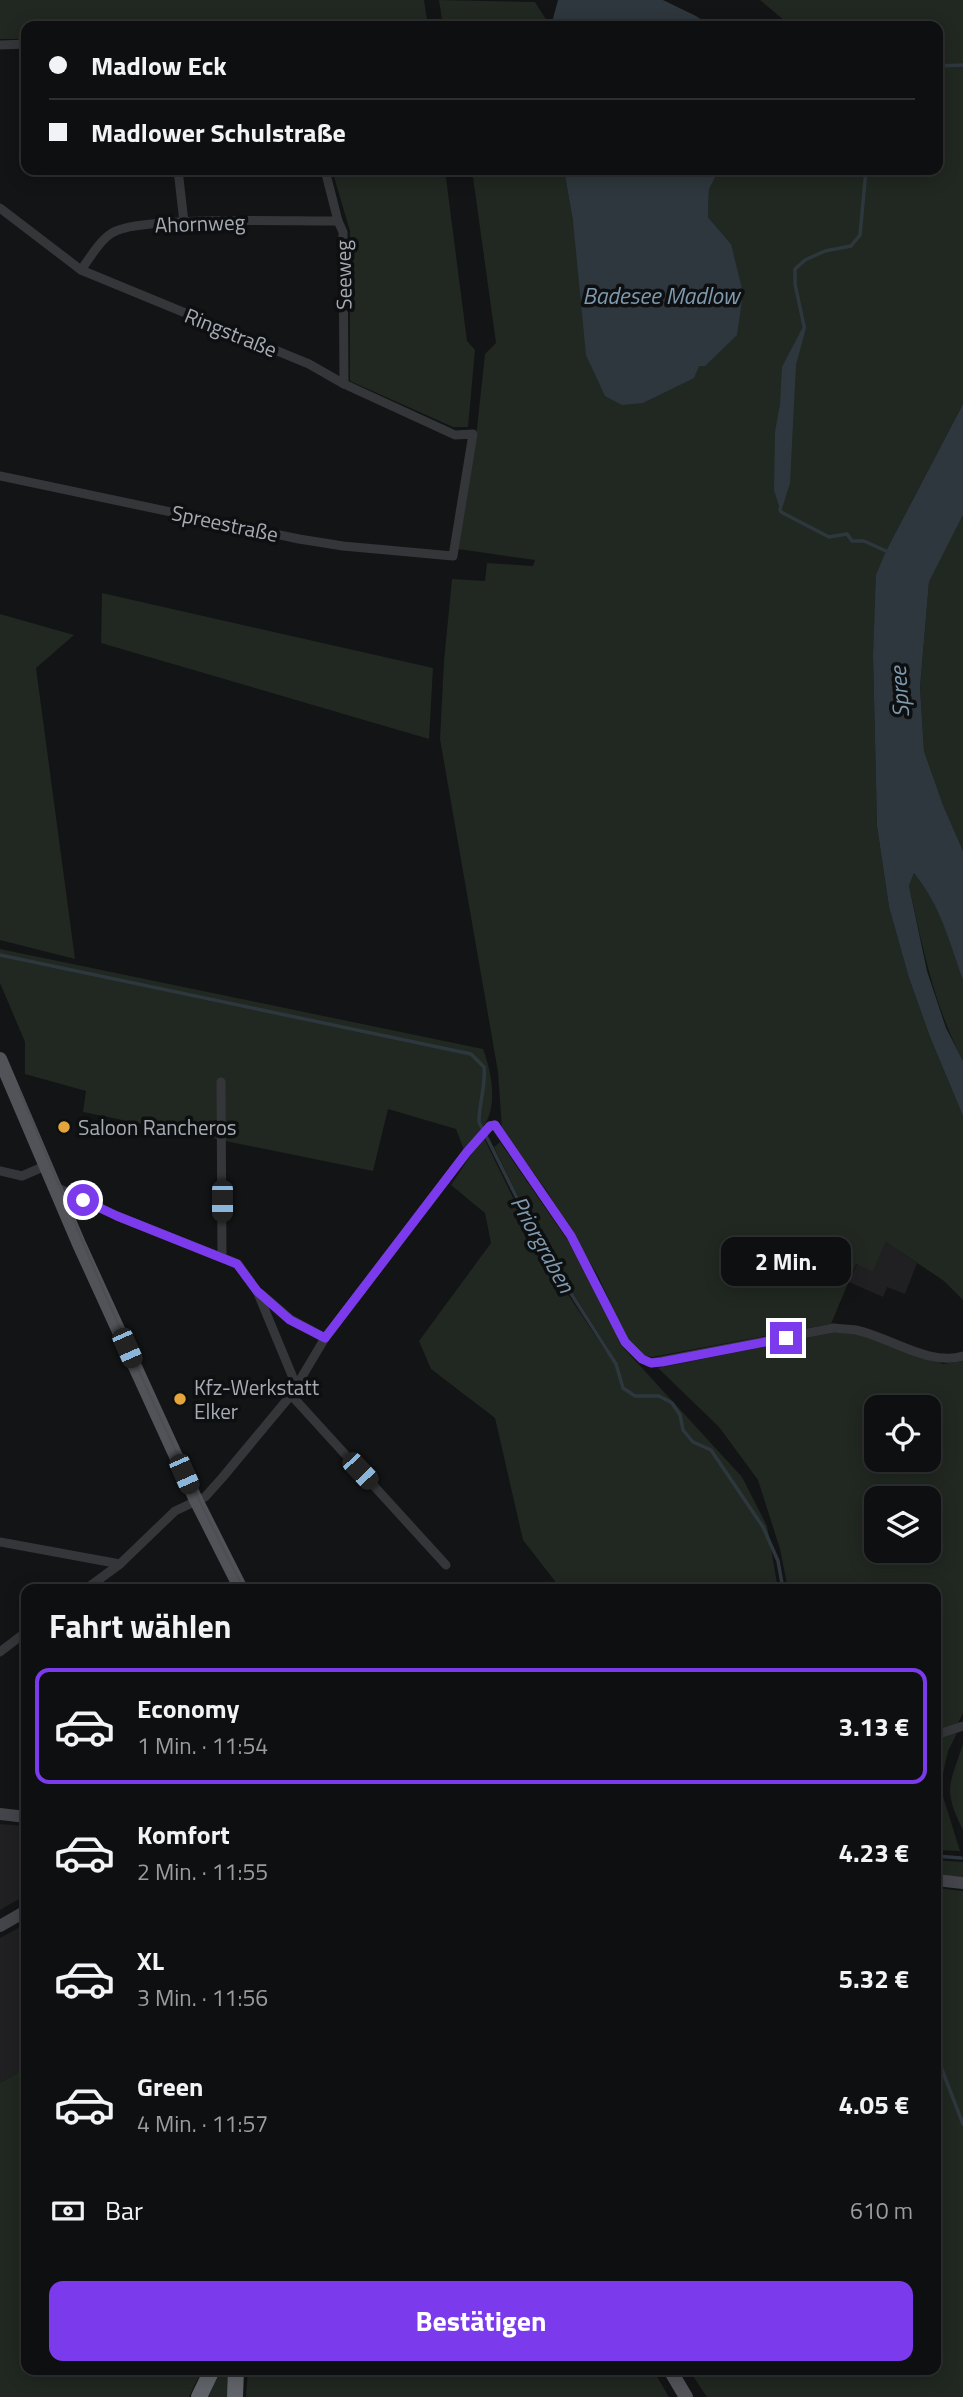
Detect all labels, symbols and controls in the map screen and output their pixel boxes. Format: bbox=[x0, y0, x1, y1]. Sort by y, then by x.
text: Madlow Eck bbox=[91, 46, 227, 85]
text: Madlower Schulstraße bbox=[91, 113, 346, 152]
street label: Ahornweg bbox=[154, 205, 246, 241]
street label: Seeweg bbox=[326, 240, 360, 310]
water label: Badesee Madlow bbox=[583, 278, 742, 313]
street label: Ringstraße bbox=[180, 299, 282, 365]
street label: Spreestraße bbox=[169, 496, 281, 550]
water label: Spree bbox=[880, 664, 918, 719]
place label: Saloon Rancheros bbox=[78, 1111, 237, 1143]
marker: Saloon Rancheros bbox=[56, 1119, 72, 1135]
car bbox=[212, 1180, 233, 1222]
route start bbox=[67, 1184, 99, 1216]
water label: Priorgraben bbox=[502, 1189, 584, 1299]
callout: 2 Min. bbox=[721, 1236, 851, 1286]
text: 2 Min. bbox=[755, 1244, 817, 1279]
route end bbox=[770, 1322, 802, 1354]
car bbox=[109, 1325, 146, 1371]
place label: Kfz-Werkstatt Elker bbox=[194, 1371, 320, 1427]
marker: Kfz-Werkstatt Elker bbox=[172, 1391, 188, 1407]
map controls bbox=[864, 1395, 941, 1563]
button: locate bbox=[864, 1395, 941, 1472]
car bbox=[338, 1448, 383, 1494]
car bbox=[166, 1451, 203, 1497]
button: layers bbox=[864, 1486, 941, 1563]
text: Fahrt wählen bbox=[49, 1602, 232, 1650]
text: Economy bbox=[137, 1689, 239, 1728]
icon: car bbox=[53, 1695, 116, 1758]
text: 3.13 € bbox=[838, 1707, 909, 1746]
text: 1 Min. · 11:54 bbox=[137, 1728, 268, 1763]
text: Komfort bbox=[137, 1815, 230, 1854]
icon: car bbox=[53, 1821, 116, 1884]
text: 4.23 € bbox=[838, 1833, 909, 1872]
text: 2 Min. · 11:55 bbox=[137, 1854, 268, 1889]
text: XL bbox=[137, 1941, 164, 1980]
icon: car bbox=[53, 1947, 116, 2010]
text: 5.32 € bbox=[838, 1959, 909, 1998]
text: 3 Min. · 11:56 bbox=[137, 1980, 268, 2015]
text: Green bbox=[137, 2067, 203, 2106]
icon: car bbox=[53, 2073, 116, 2136]
text: 4.05 € bbox=[838, 2085, 909, 2124]
text: 4 Min. · 11:57 bbox=[137, 2106, 268, 2141]
text: Bar bbox=[105, 2191, 143, 2230]
icon: cash bbox=[49, 2192, 87, 2230]
text: 610 m bbox=[850, 2193, 913, 2228]
button: Bestätigen bbox=[49, 2281, 913, 2361]

